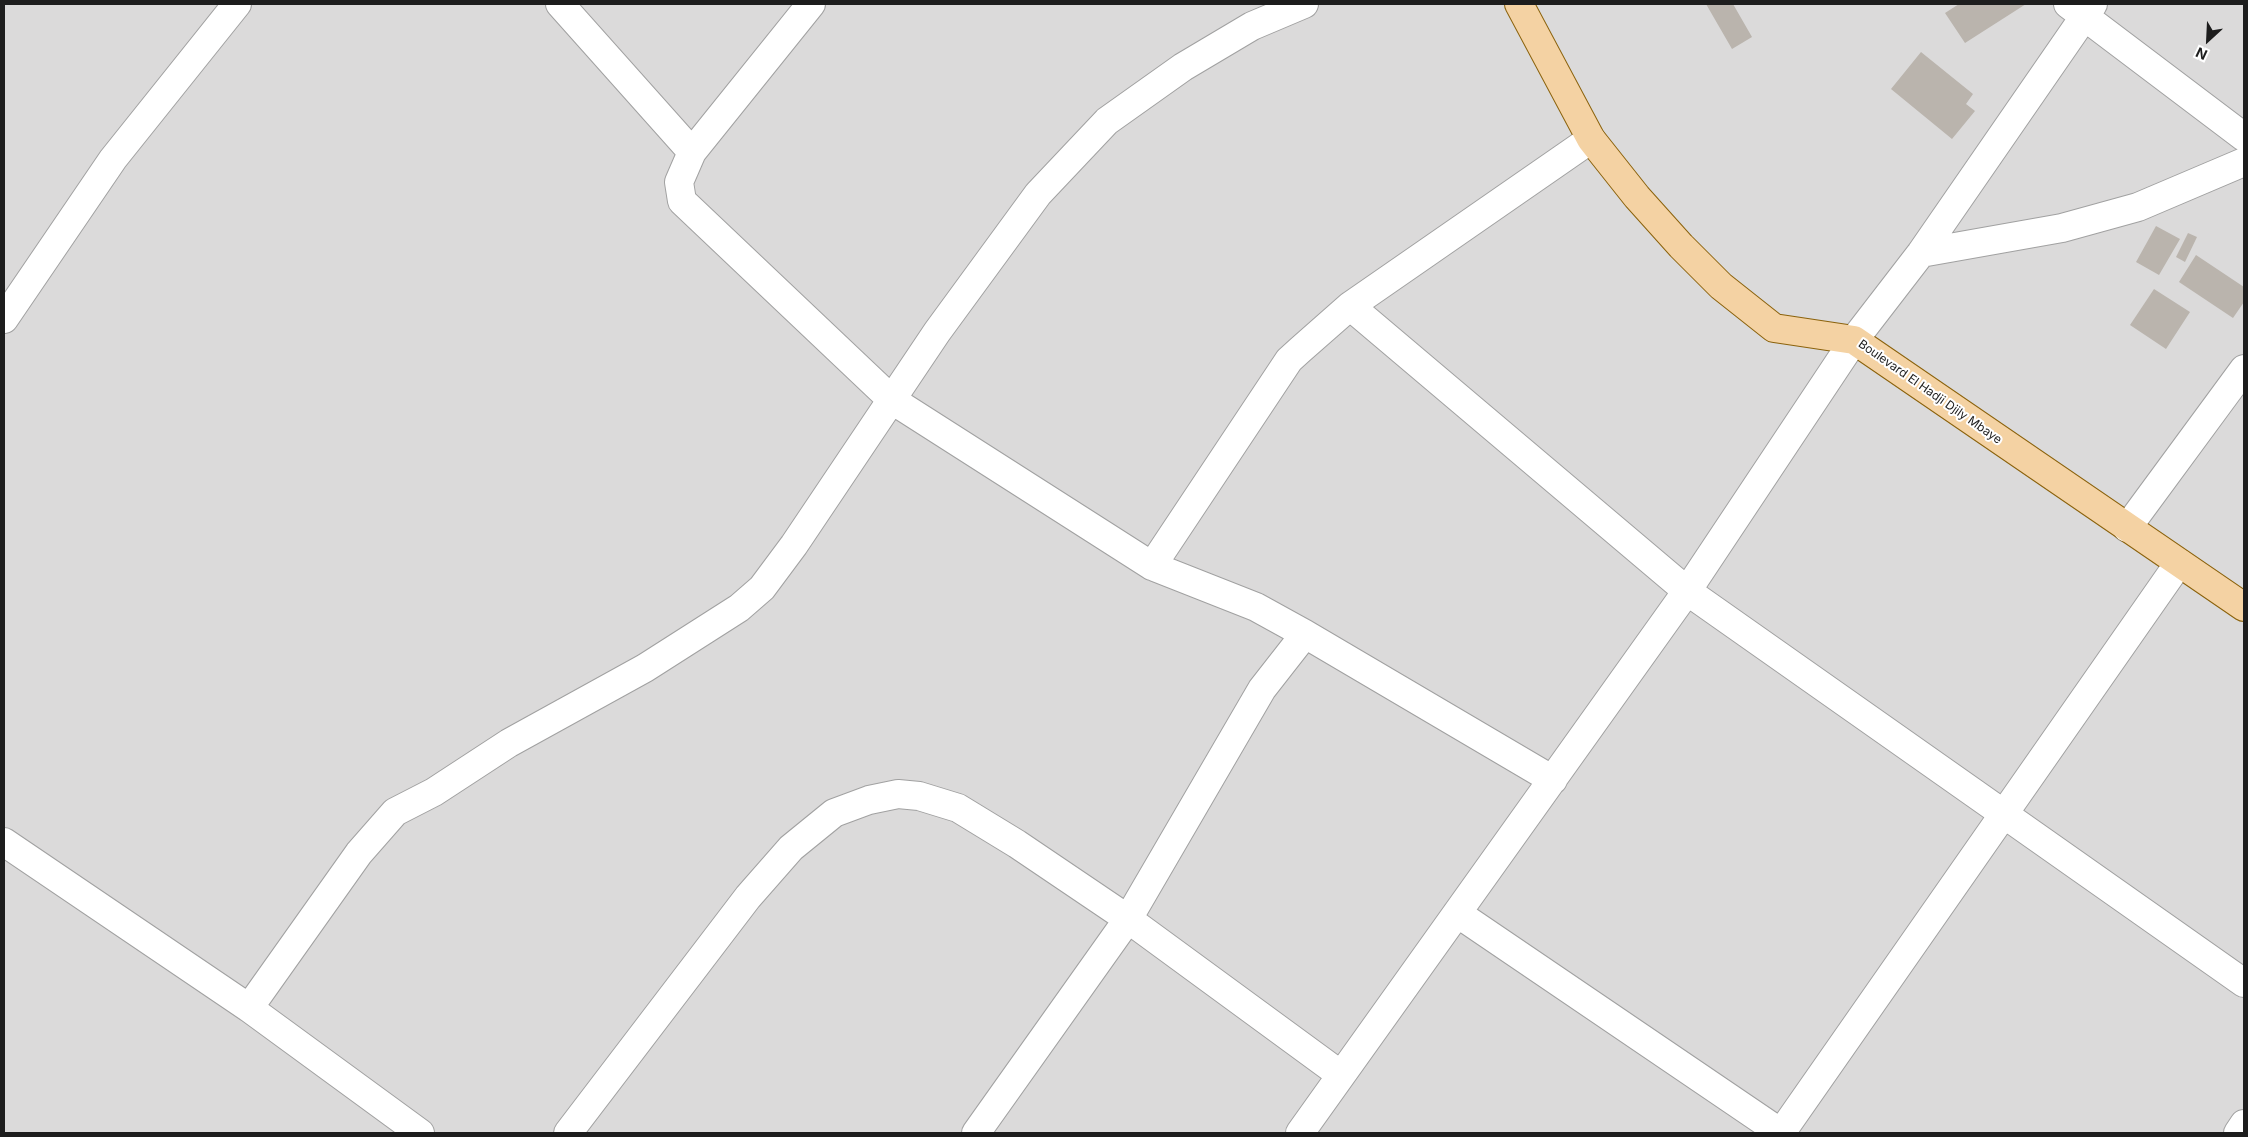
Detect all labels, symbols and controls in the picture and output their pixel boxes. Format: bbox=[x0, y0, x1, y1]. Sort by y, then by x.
north arrow bbox=[2183, 15, 2233, 65]
text: N bbox=[2193, 44, 2210, 64]
street label: Boulevard El Hadji Djily Mbaye bbox=[1855, 337, 2005, 447]

